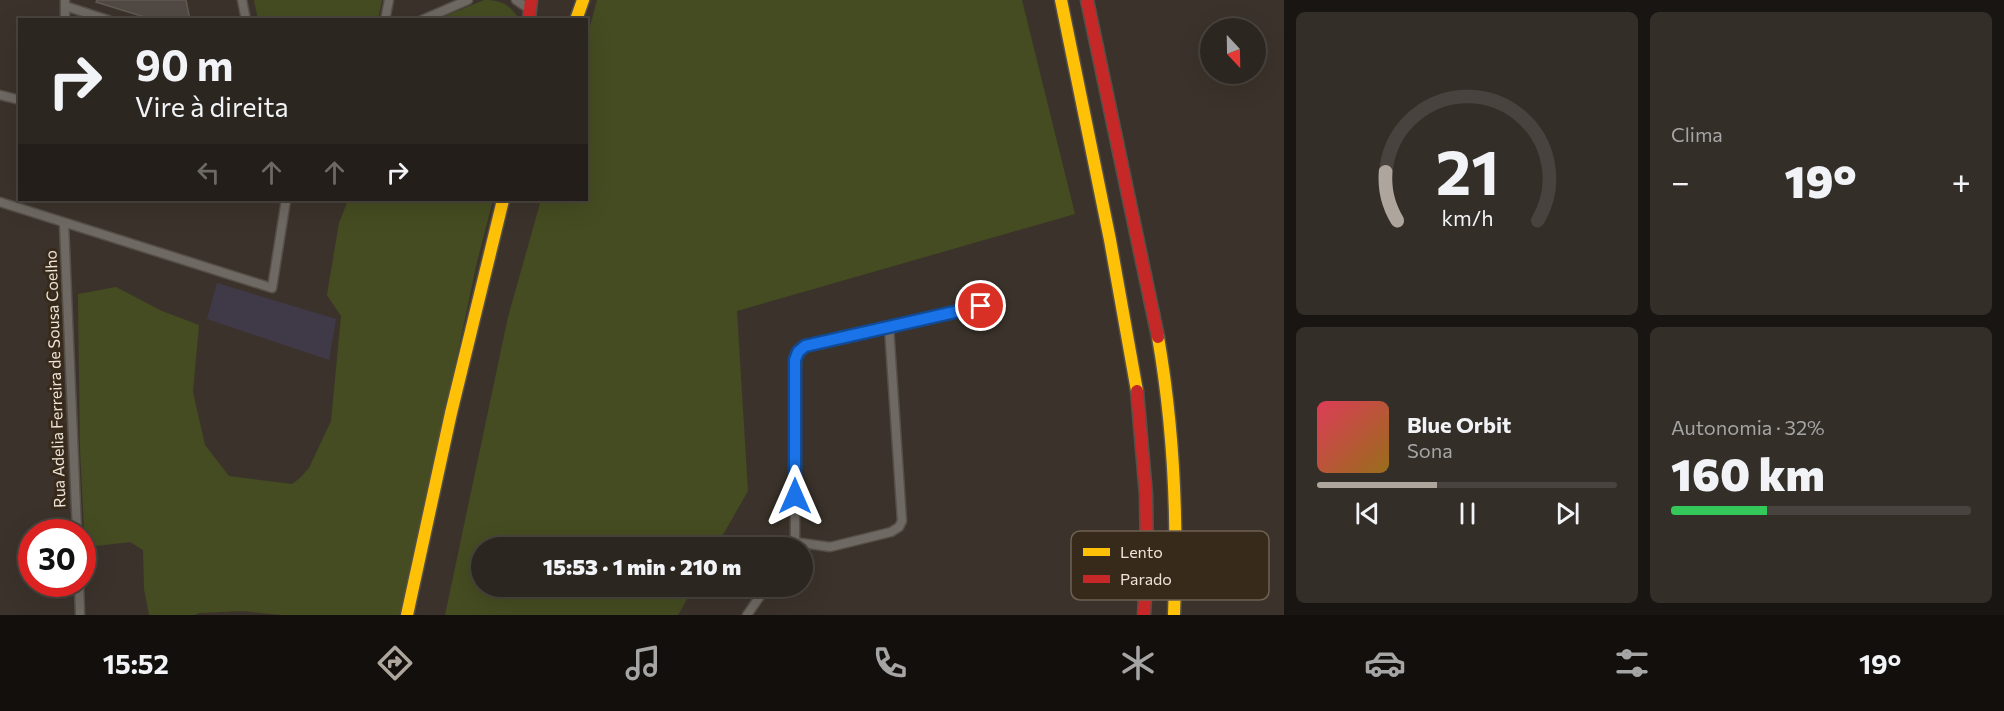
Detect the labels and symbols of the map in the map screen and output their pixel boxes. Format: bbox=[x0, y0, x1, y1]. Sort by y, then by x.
north arrow bbox=[1200, 18, 1266, 84]
street label: Rua Adelia Ferreira de Sousa Coelho bbox=[41, 250, 68, 508]
pin bbox=[955, 280, 1006, 331]
position arrow bbox=[763, 464, 827, 528]
speed limit sign: 30 bbox=[18, 519, 96, 597]
legend bbox=[1071, 531, 1269, 600]
text: Lento bbox=[1120, 542, 1163, 561]
text: Parado bbox=[1120, 569, 1172, 588]

